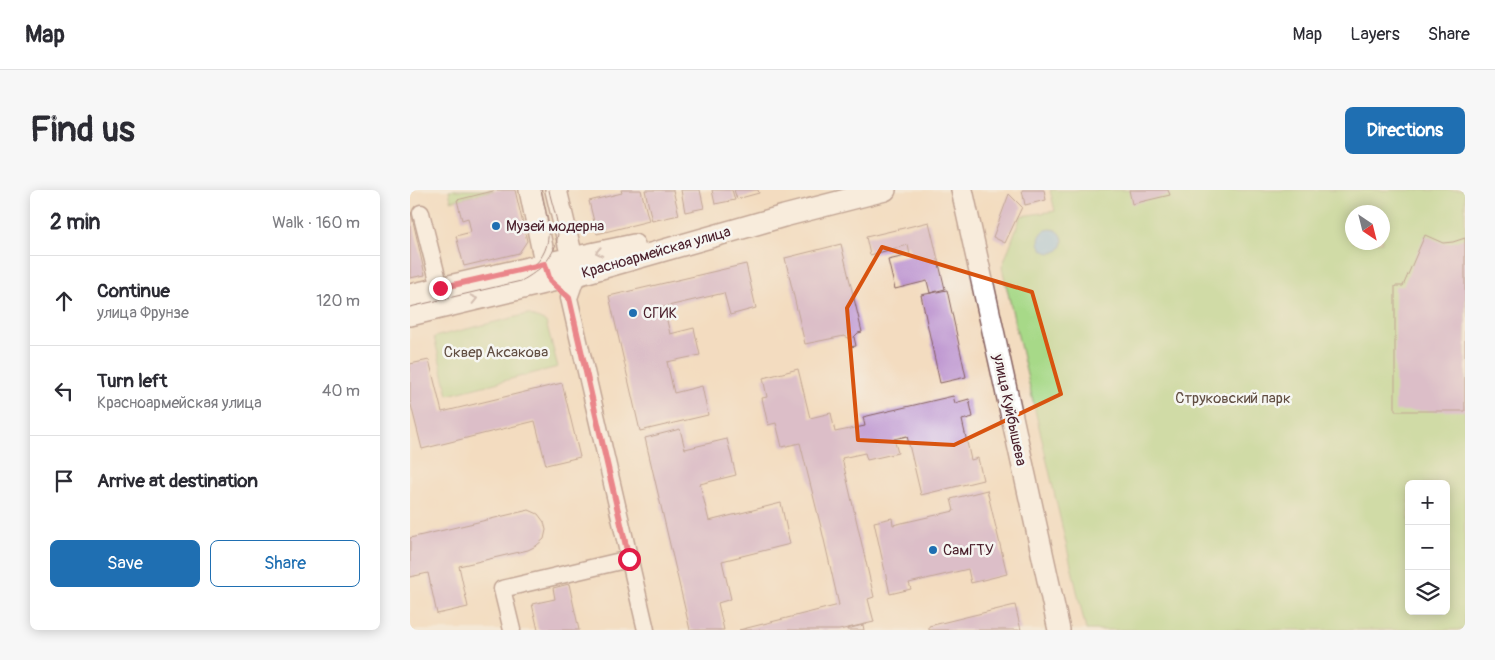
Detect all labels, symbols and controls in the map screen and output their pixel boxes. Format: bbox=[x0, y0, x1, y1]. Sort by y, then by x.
text: Map bbox=[25, 20, 65, 49]
text: Map bbox=[1293, 23, 1322, 46]
text: Layers bbox=[1350, 23, 1400, 46]
text: Share bbox=[1428, 23, 1470, 46]
button: Directions bbox=[1345, 107, 1465, 154]
text: Find us bbox=[30, 108, 135, 152]
north arrow bbox=[1345, 205, 1390, 250]
text: 2 min bbox=[50, 209, 100, 236]
text: Walk · 160 m bbox=[272, 213, 360, 233]
place label: Музей модерна bbox=[506, 217, 604, 236]
marker: Музей модерна bbox=[490, 220, 502, 232]
street label: Красноармейская улица bbox=[579, 222, 733, 283]
one-way arrow bbox=[595, 246, 604, 257]
route end bbox=[429, 277, 452, 300]
text: Continue bbox=[97, 279, 170, 303]
icon: ahead bbox=[50, 287, 78, 315]
text: 120 m bbox=[316, 291, 360, 311]
one-way arrow bbox=[470, 294, 479, 305]
text: улица Фрунзе bbox=[97, 303, 189, 323]
place label: СГИК bbox=[643, 304, 677, 323]
marker: СГИК bbox=[627, 307, 639, 319]
park label: Сквер Аксакова bbox=[444, 343, 548, 362]
street label: улица Куйбышева bbox=[988, 352, 1031, 468]
text: Turn left bbox=[97, 369, 167, 393]
icon: left bbox=[50, 377, 78, 405]
text: 40 m bbox=[322, 381, 360, 401]
park label: Струковский парк bbox=[1175, 389, 1291, 408]
text: Красноармейская улица bbox=[97, 393, 262, 413]
icon: arrive bbox=[50, 467, 78, 495]
text: Arrive at destination bbox=[97, 469, 258, 493]
map controls bbox=[1405, 480, 1450, 615]
button: + bbox=[1405, 480, 1450, 525]
button: − bbox=[1405, 525, 1450, 570]
button: Save bbox=[50, 540, 200, 587]
button: Share bbox=[210, 540, 360, 587]
place label: СамГТУ bbox=[943, 541, 994, 560]
marker: СамГТУ bbox=[927, 544, 939, 556]
route start bbox=[618, 548, 641, 571]
button: layers bbox=[1405, 570, 1450, 615]

